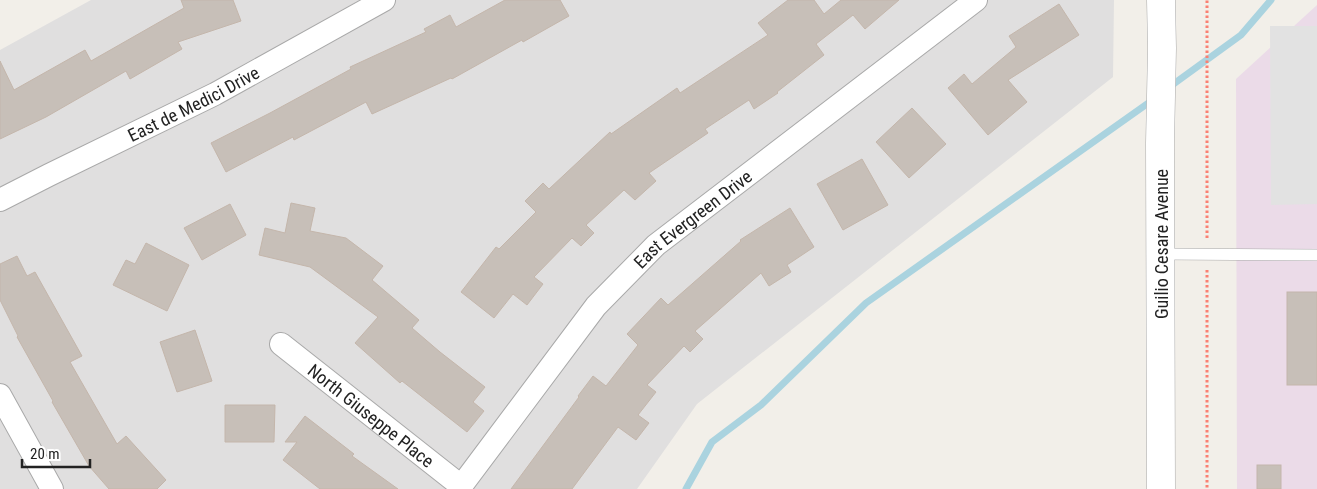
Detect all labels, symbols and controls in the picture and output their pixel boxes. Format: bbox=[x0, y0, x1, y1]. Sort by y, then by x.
street label: East de Medici Drive bbox=[124, 61, 262, 146]
street label: East Evergreen Drive bbox=[629, 165, 756, 272]
street label: Guilio Cesare Avenue bbox=[1151, 169, 1172, 319]
street label: North Giuseppe Place bbox=[304, 359, 438, 471]
scale bar bbox=[22, 436, 90, 468]
text: 20 m bbox=[30, 445, 60, 463]

